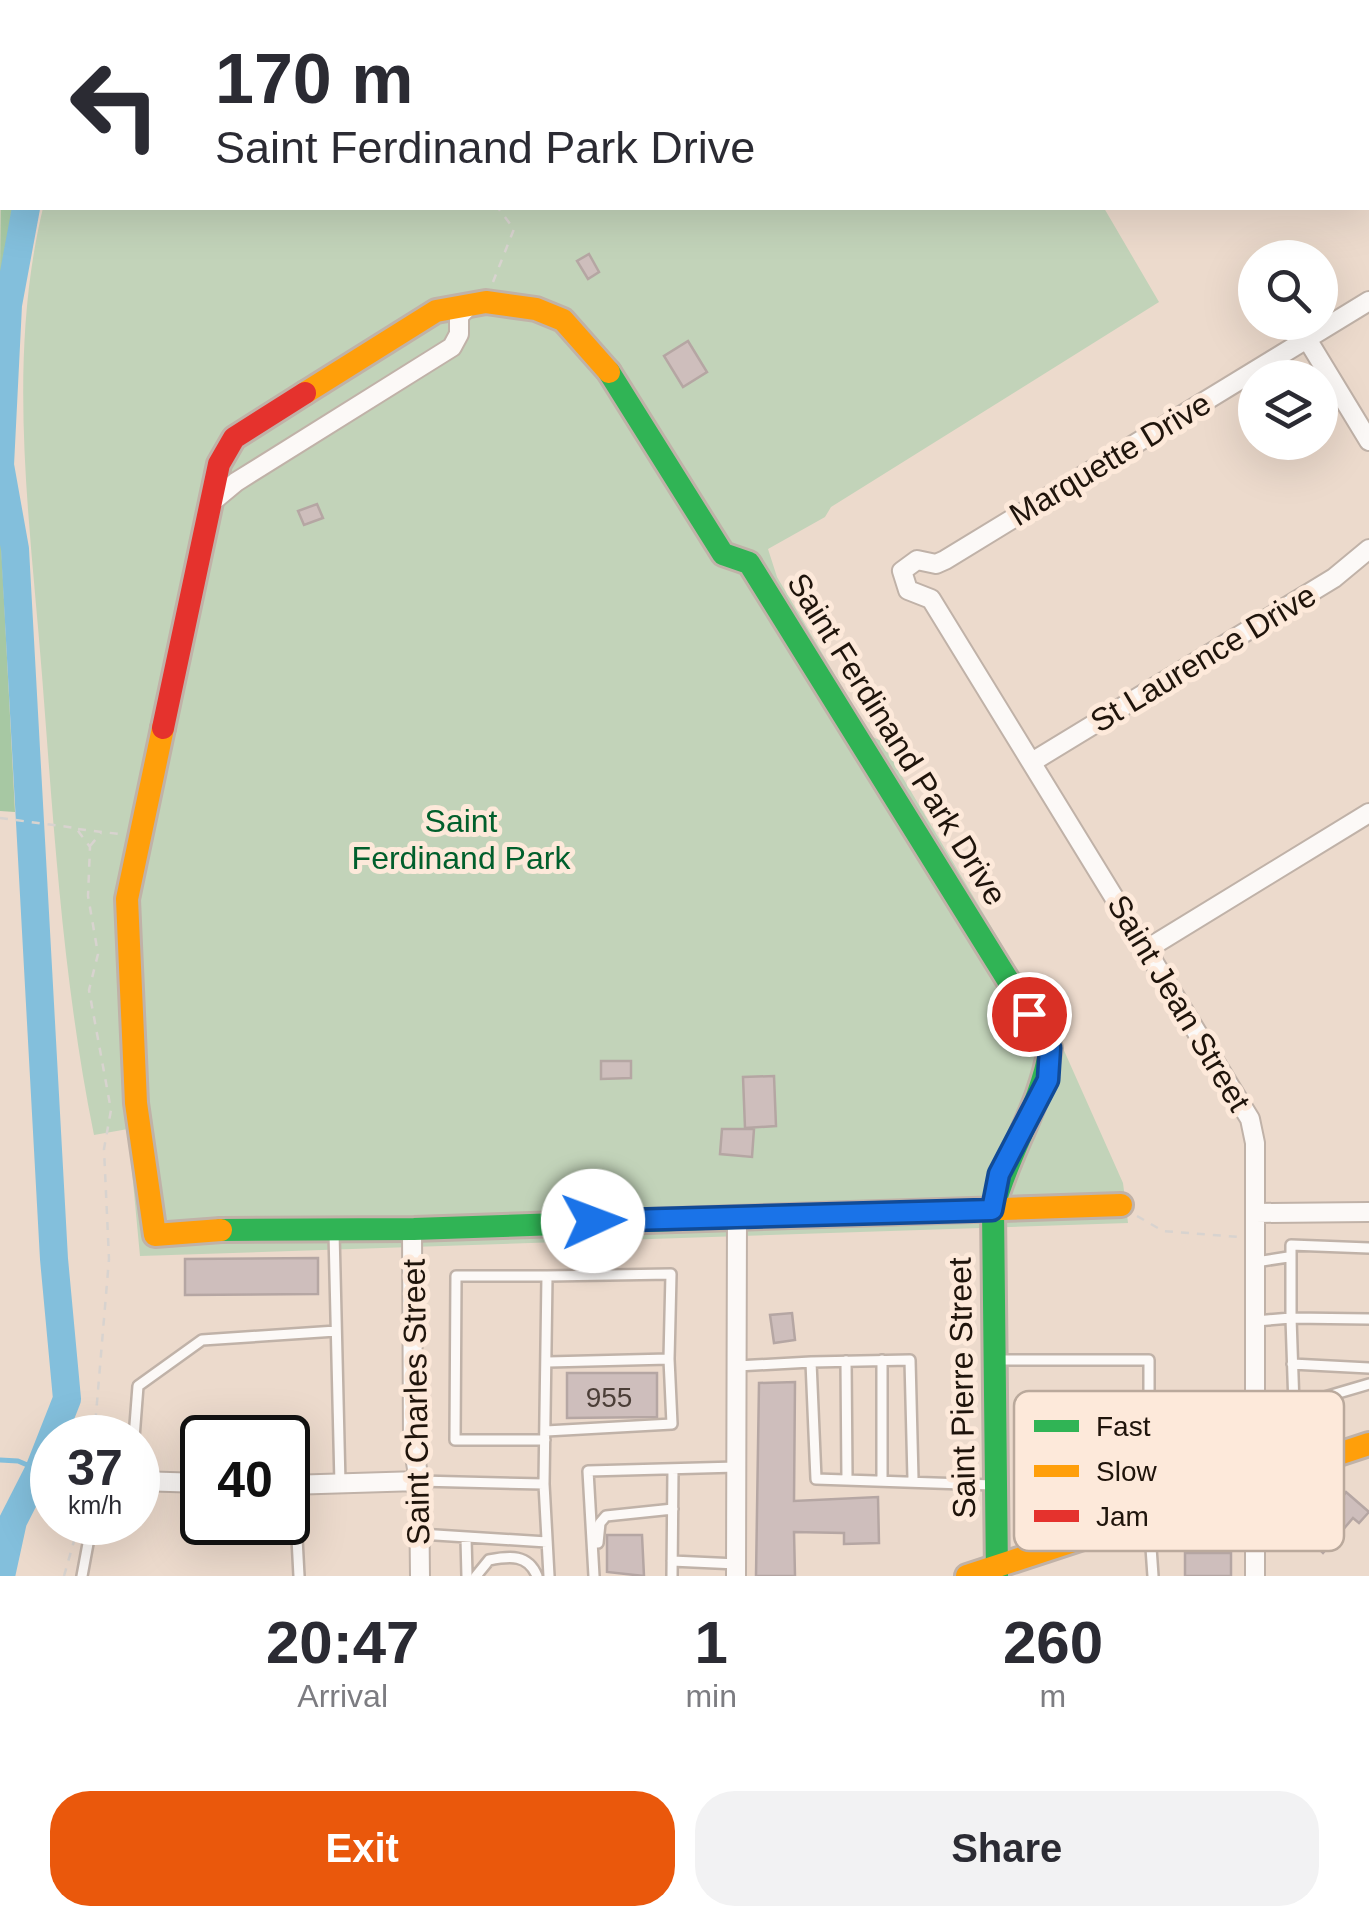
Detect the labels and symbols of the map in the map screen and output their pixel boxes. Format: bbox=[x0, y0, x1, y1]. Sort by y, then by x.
street label: Marquette Drive bbox=[1003, 385, 1217, 533]
street label: Saint Ferdinand Park Drive bbox=[780, 567, 1014, 911]
street label: St Laurence Drive bbox=[1084, 577, 1322, 739]
park label: Saint Ferdinand Park bbox=[352, 803, 571, 876]
street label: Saint Jean Street bbox=[1100, 889, 1258, 1118]
pin bbox=[987, 972, 1072, 1057]
position arrow bbox=[541, 1169, 645, 1273]
street label: Saint Pierre Street bbox=[942, 1257, 982, 1519]
street label: Saint Charles Street bbox=[396, 1258, 436, 1545]
house number: 955 bbox=[586, 1382, 632, 1413]
legend bbox=[1014, 1391, 1344, 1551]
text: Fast bbox=[1096, 1411, 1151, 1442]
speed limit sign: 40 bbox=[180, 1415, 310, 1545]
text: Slow bbox=[1096, 1456, 1157, 1487]
text: Jam bbox=[1096, 1501, 1149, 1532]

